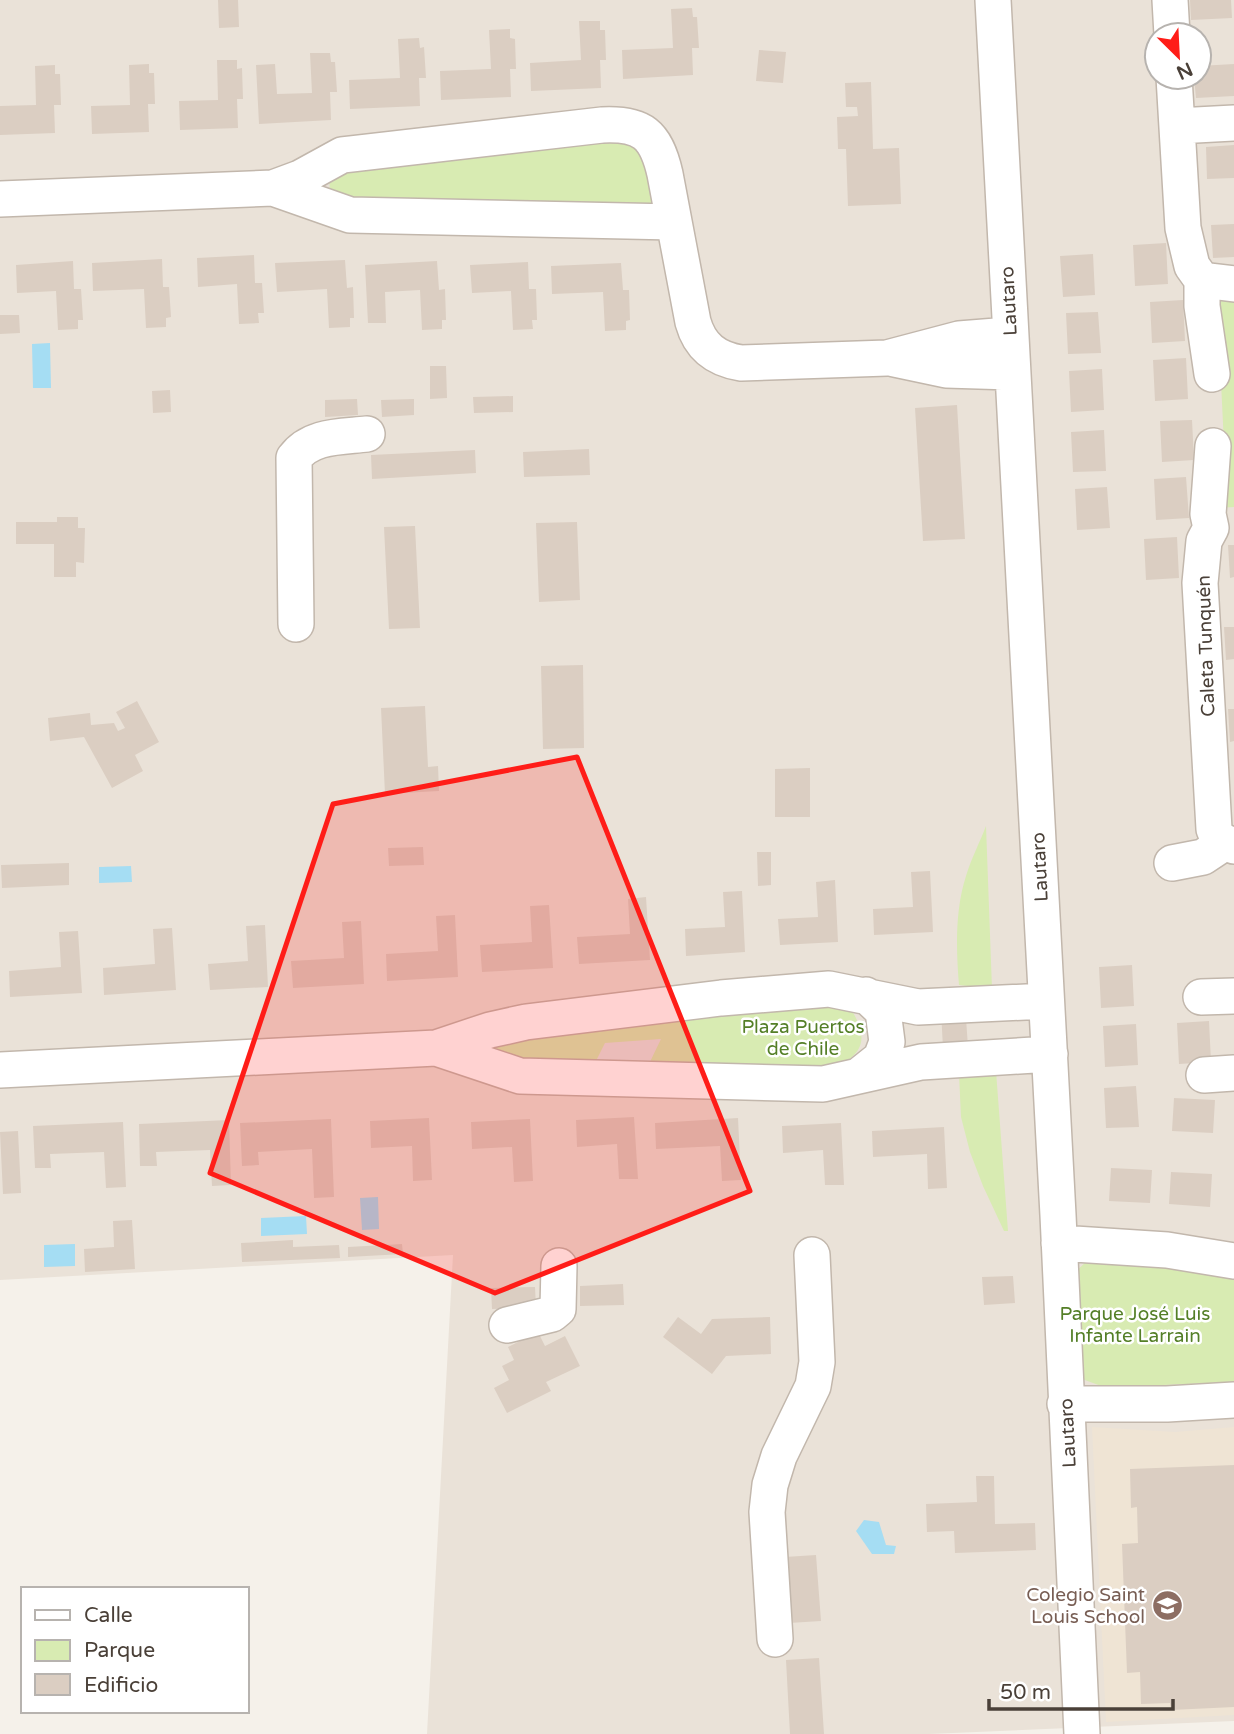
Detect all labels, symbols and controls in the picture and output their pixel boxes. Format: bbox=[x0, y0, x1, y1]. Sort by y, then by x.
north arrow bbox=[1143, 21, 1213, 91]
text: N bbox=[1173, 57, 1196, 84]
street label: Lautaro bbox=[996, 266, 1022, 336]
street label: Caleta Tunquén bbox=[1193, 575, 1219, 717]
street label: Lautaro bbox=[1027, 832, 1053, 902]
park label: Plaza Puertos de Chile bbox=[741, 1016, 865, 1060]
park label: Parque José Luis Infante Larrain bbox=[1060, 1303, 1210, 1347]
street label: Lautaro bbox=[1055, 1398, 1081, 1468]
place label: Colegio Saint Louis School bbox=[1026, 1584, 1145, 1628]
legend bbox=[21, 1587, 248, 1713]
school or university icon: Colegio Saint Louis School bbox=[1151, 1588, 1185, 1622]
text: Calle bbox=[84, 1603, 133, 1628]
text: Parque bbox=[84, 1638, 155, 1663]
scale bar bbox=[989, 1668, 1173, 1712]
text: Edificio bbox=[84, 1673, 158, 1698]
text: 50 m bbox=[1000, 1680, 1051, 1705]

